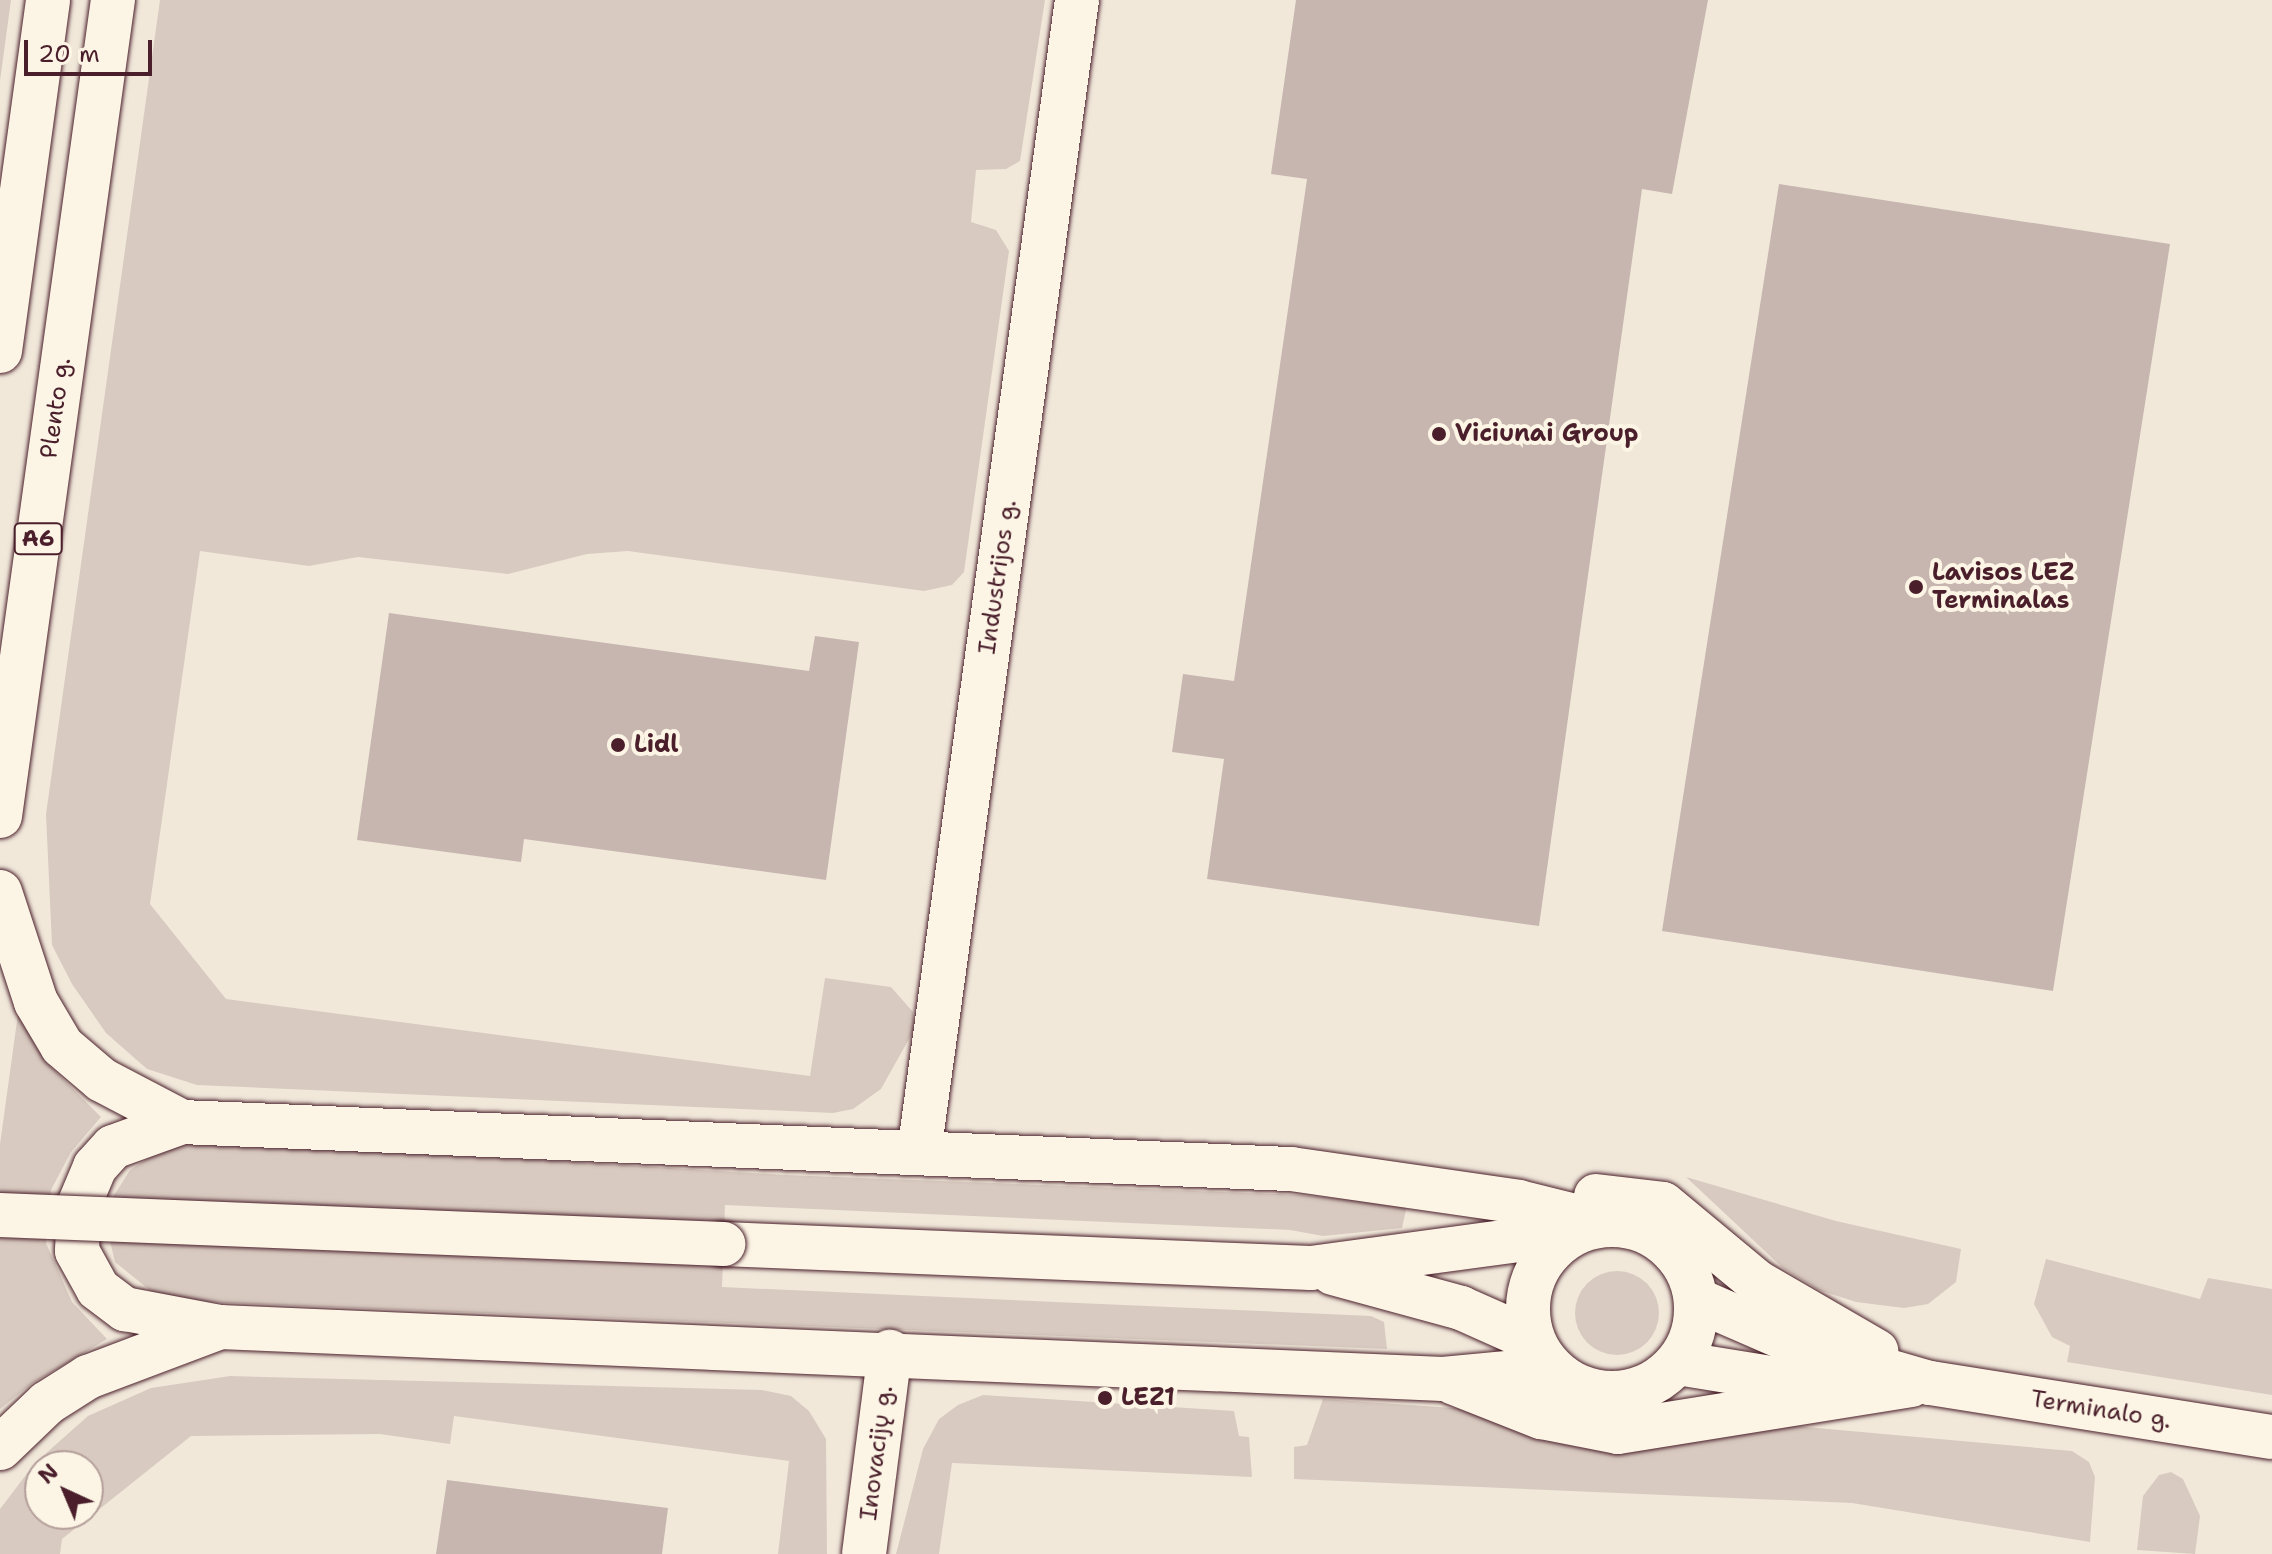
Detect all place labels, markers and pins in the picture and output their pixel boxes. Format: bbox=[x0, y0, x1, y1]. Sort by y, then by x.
place label: Viciunai Group bbox=[1455, 420, 1638, 448]
marker: Viciunai Group bbox=[1430, 425, 1448, 443]
place label: Lavisos LEZ Terminalas bbox=[1932, 559, 2074, 615]
marker: Lavisos LEZ Terminalas bbox=[1907, 578, 1925, 596]
place label: Lidl bbox=[634, 731, 679, 759]
marker: Lidl bbox=[609, 736, 627, 754]
place label: LEZ1 bbox=[1121, 1384, 1175, 1412]
marker: LEZ1 bbox=[1096, 1389, 1114, 1407]

